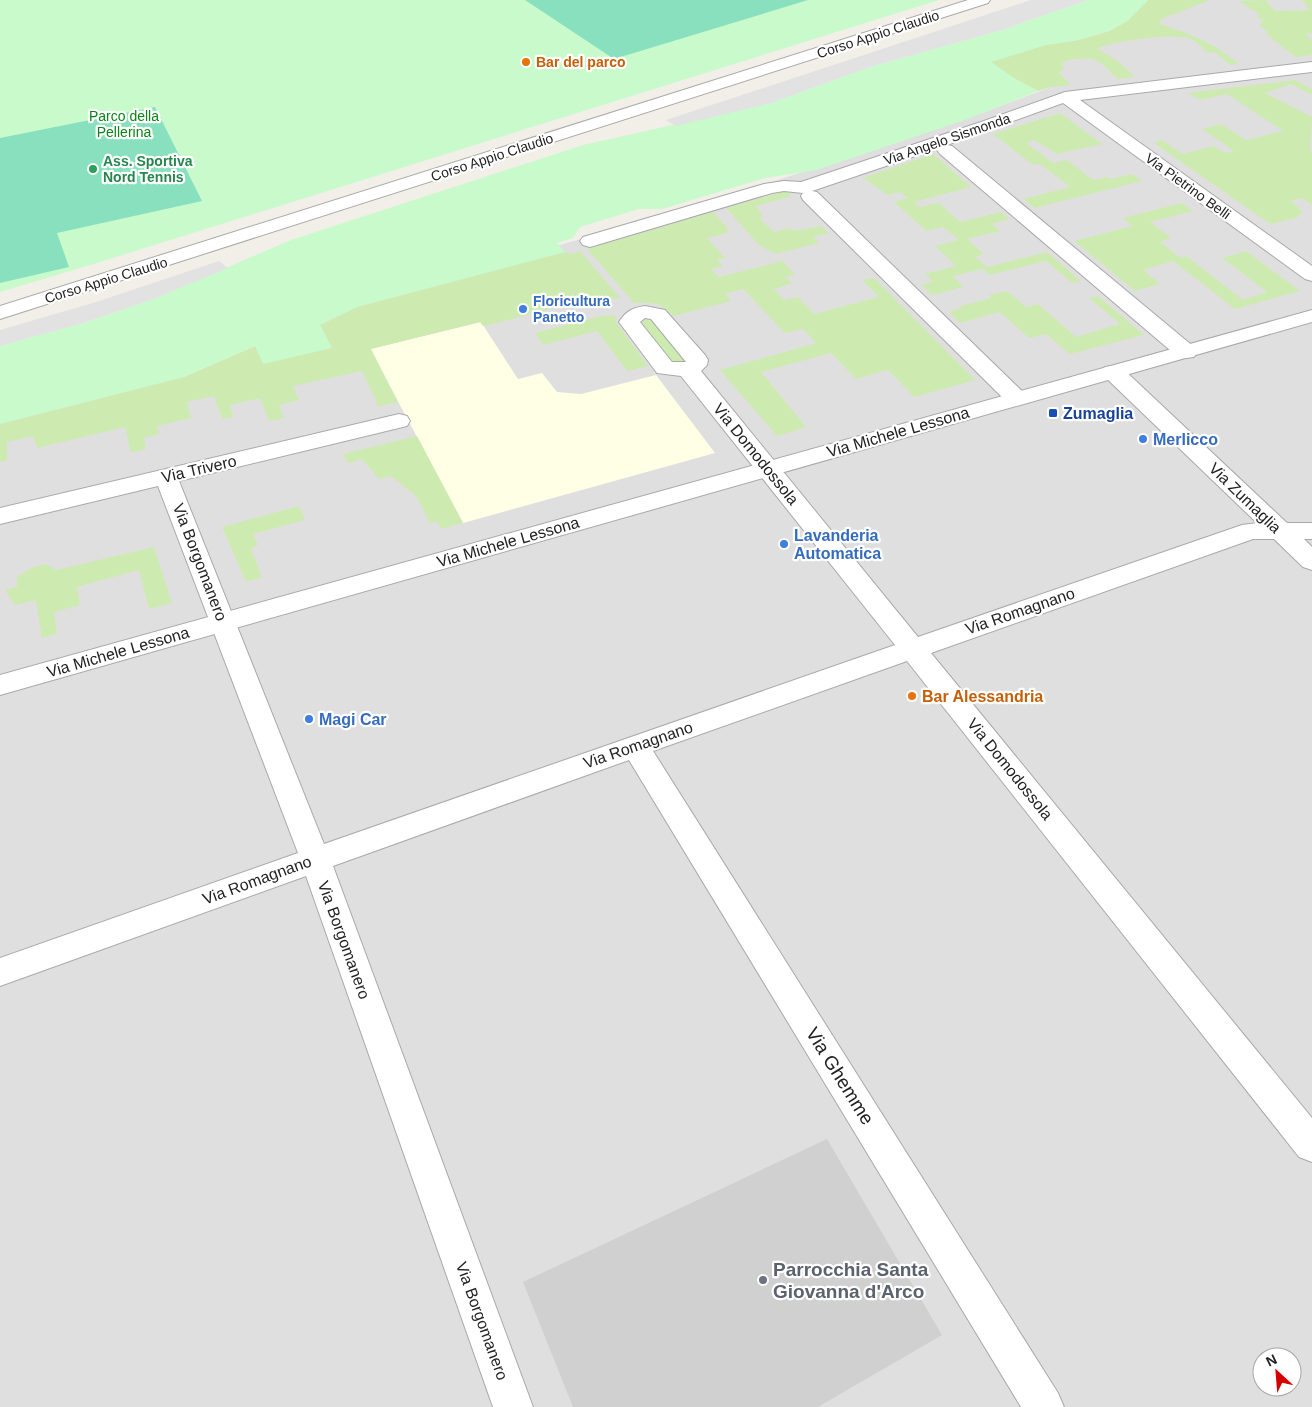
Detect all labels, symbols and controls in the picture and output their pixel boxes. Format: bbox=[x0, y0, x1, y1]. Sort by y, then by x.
street label: Corso Appio Claudio bbox=[815, 7, 941, 61]
place label: Bar del parco bbox=[536, 54, 625, 70]
marker: Bar del parco bbox=[520, 56, 532, 68]
park label: Parco della Pellerina bbox=[89, 108, 159, 140]
street label: Via Angelo Sismonda bbox=[882, 110, 1013, 168]
street label: Corso Appio Claudio bbox=[429, 130, 555, 184]
street label: Via Pietrino Belli bbox=[1142, 150, 1234, 222]
place label: Ass. Sportiva Nord Tennis bbox=[103, 153, 193, 185]
marker: Ass. Sportiva Nord Tennis bbox=[87, 163, 99, 175]
street label: Corso Appio Claudio bbox=[43, 254, 170, 306]
place label: Floricultura Panetto bbox=[533, 293, 610, 325]
marker: Floricultura Panetto bbox=[517, 303, 529, 315]
street label: Via Domodossola bbox=[710, 400, 802, 508]
street label: Via Michele Lessona bbox=[825, 403, 971, 460]
place label: Zumaglia bbox=[1063, 405, 1133, 422]
marker: Zumaglia bbox=[1047, 407, 1059, 419]
place label: Merlicco bbox=[1153, 431, 1218, 448]
marker: Merlicco bbox=[1137, 433, 1149, 445]
street label: Via Trivero bbox=[160, 452, 238, 486]
street label: Via Zumaglia bbox=[1206, 460, 1284, 537]
street label: Via Borgomanero bbox=[170, 501, 230, 623]
street label: Via Michele Lessona bbox=[435, 513, 581, 570]
place label: Lavanderia Automatica bbox=[794, 527, 881, 562]
marker: Lavanderia Automatica bbox=[778, 538, 790, 550]
street label: Via Romagnano bbox=[963, 584, 1077, 638]
street label: Via Michele Lessona bbox=[45, 623, 191, 680]
place label: Bar Alessandria bbox=[922, 688, 1043, 705]
marker: Bar Alessandria bbox=[906, 690, 918, 702]
place label: Magi Car bbox=[319, 711, 387, 728]
marker: Magi Car bbox=[303, 713, 315, 725]
street label: Via Domodossola bbox=[964, 715, 1056, 823]
street label: Via Romagnano bbox=[581, 718, 695, 772]
street label: Via Romagnano bbox=[200, 852, 314, 908]
street label: Via Borgomanero bbox=[315, 879, 373, 1001]
street label: Via Ghemme bbox=[802, 1024, 878, 1128]
place label: Parrocchia Santa Giovanna d'Arco bbox=[773, 1259, 929, 1302]
street label: Via Borgomanero bbox=[453, 1260, 511, 1382]
marker: Parrocchia Santa Giovanna d'Arco bbox=[757, 1274, 769, 1286]
north arrow bbox=[1252, 1347, 1302, 1397]
text: N bbox=[1263, 1351, 1279, 1370]

